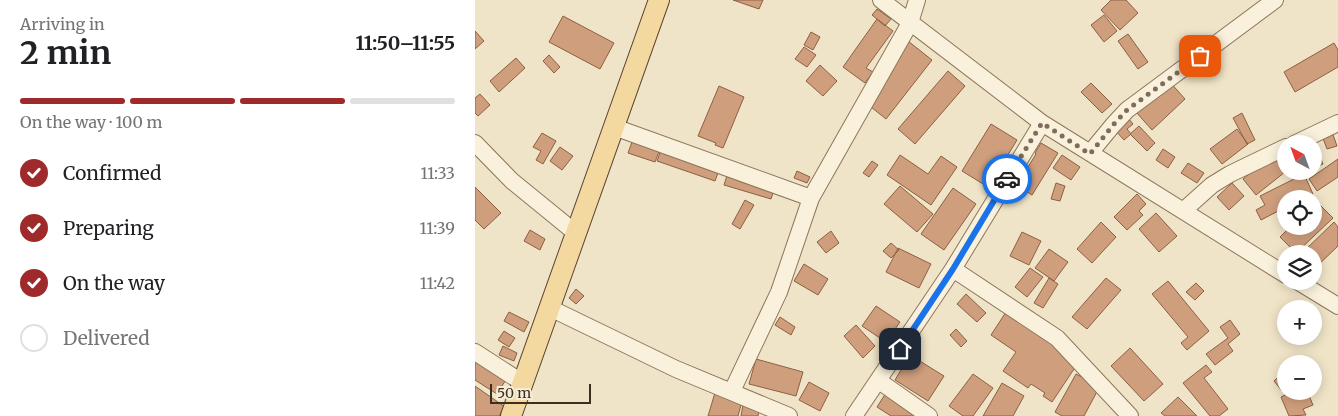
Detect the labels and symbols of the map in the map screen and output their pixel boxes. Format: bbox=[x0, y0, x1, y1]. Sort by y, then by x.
pin bbox=[1179, 35, 1221, 77]
north arrow bbox=[1277, 135, 1323, 180]
courier bbox=[982, 154, 1032, 204]
pin bbox=[879, 328, 921, 370]
scale bar bbox=[490, 381, 591, 404]

